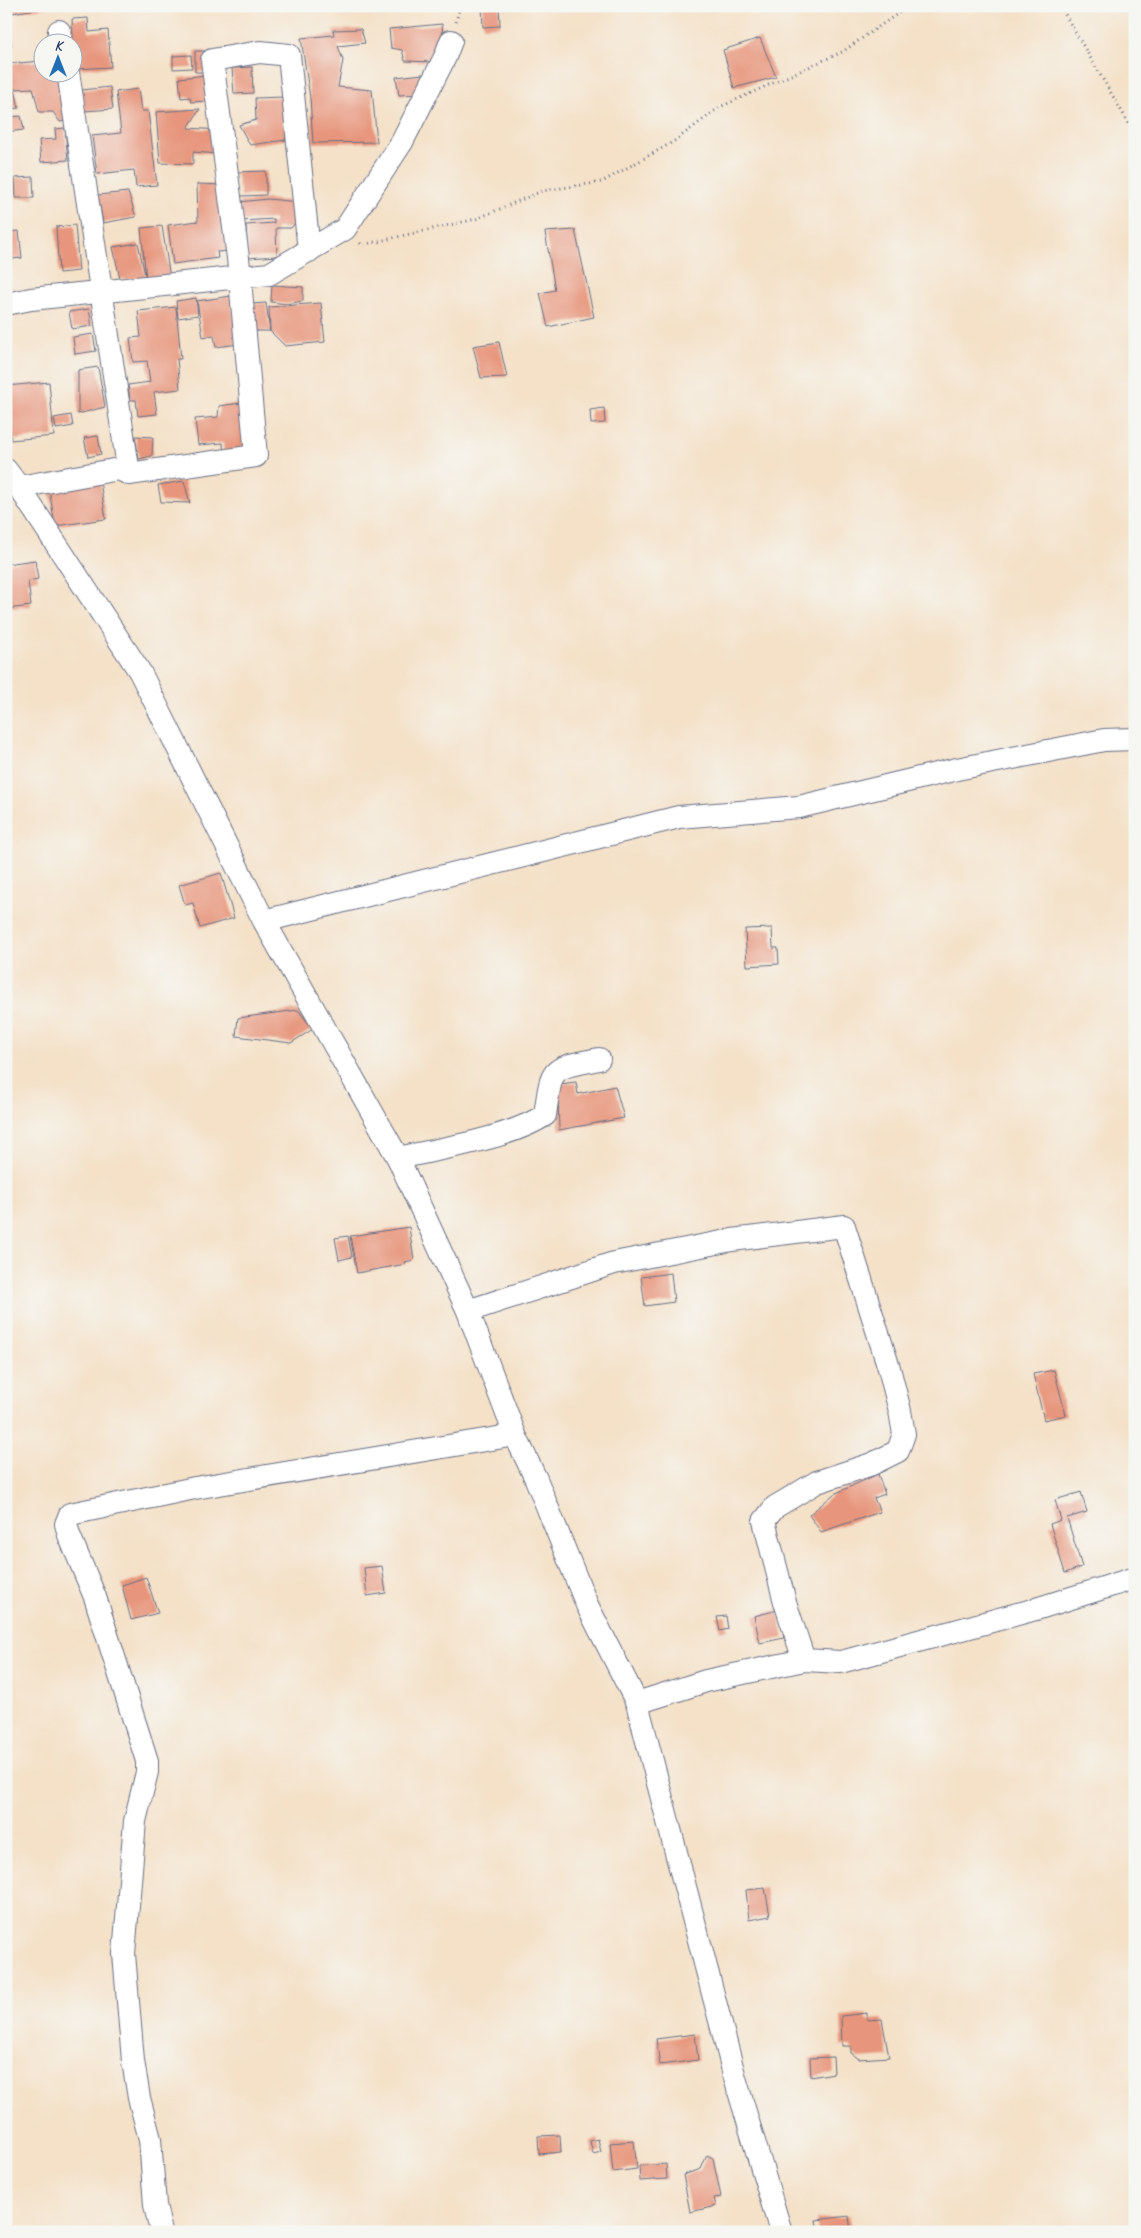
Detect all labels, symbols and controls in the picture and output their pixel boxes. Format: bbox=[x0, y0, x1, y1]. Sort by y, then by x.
north arrow bbox=[32, 32, 82, 82]
text: K bbox=[54, 37, 64, 54]

